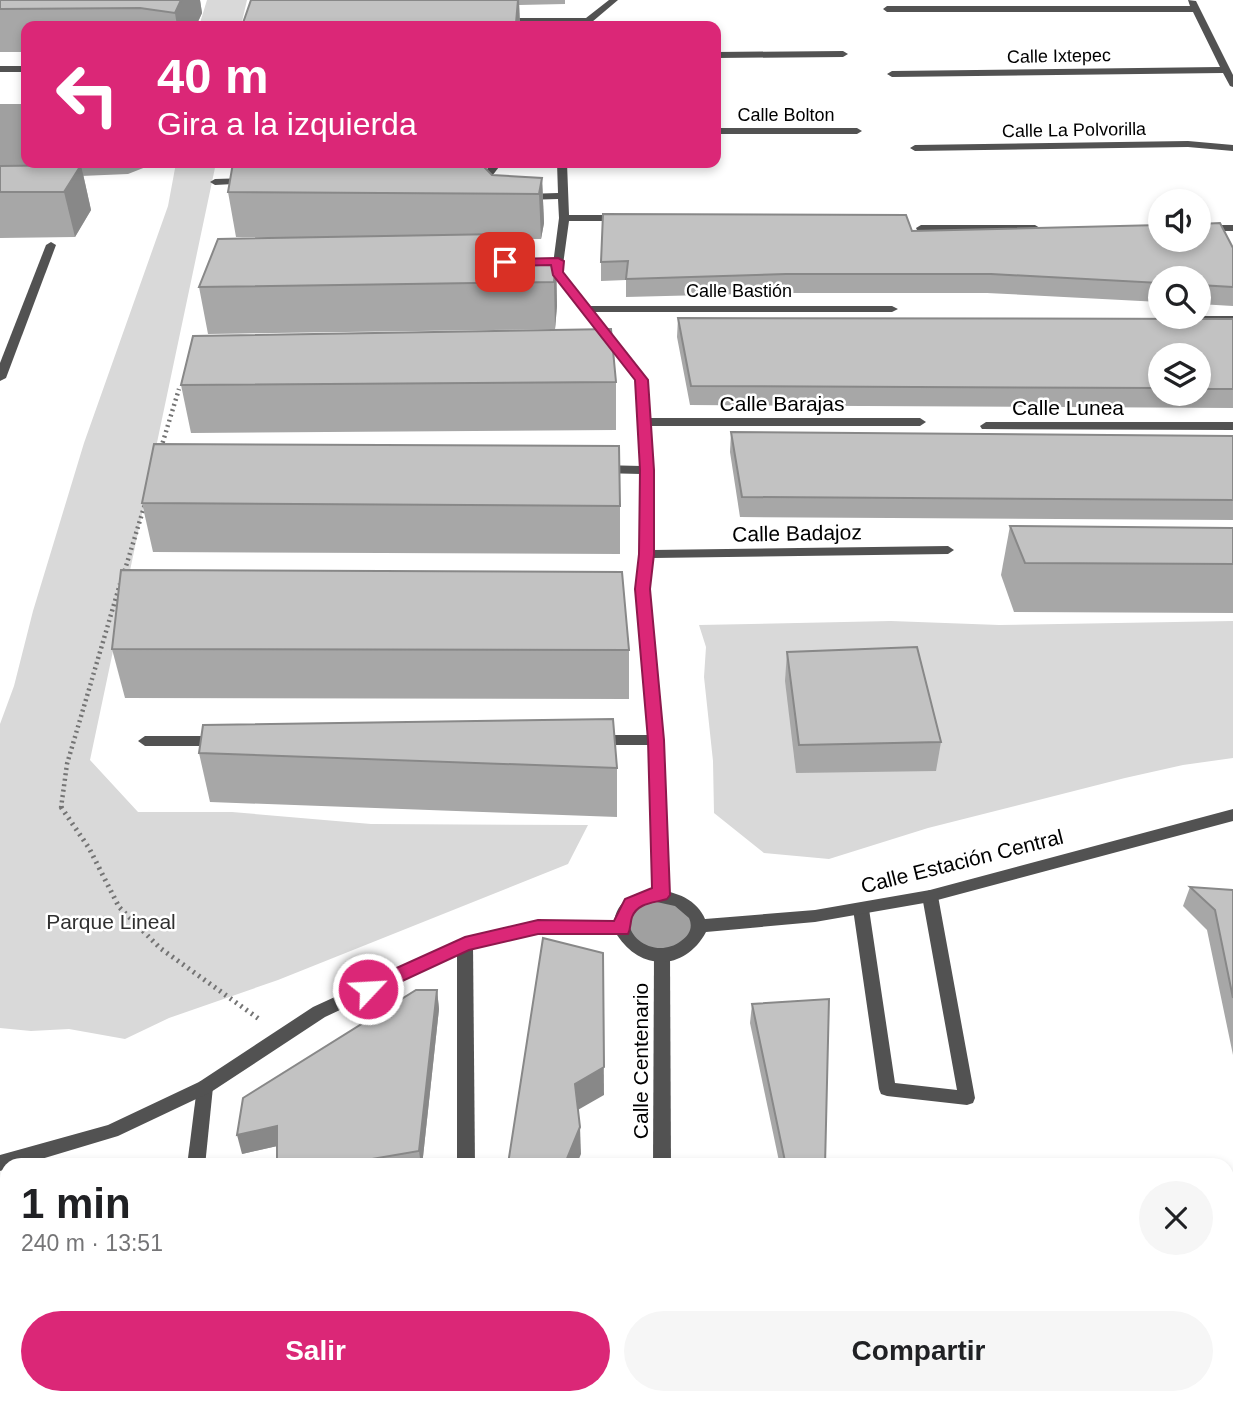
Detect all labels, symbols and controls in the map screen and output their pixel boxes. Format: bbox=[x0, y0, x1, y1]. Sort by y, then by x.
street label: Calle Ixtepec bbox=[1007, 45, 1111, 67]
icon: left bbox=[42, 49, 133, 140]
text: 40 m bbox=[157, 49, 269, 103]
street label: Calle Bolton bbox=[737, 105, 835, 125]
text: Gira a la izquierda bbox=[157, 106, 417, 142]
street label: Calle La Polvorilla bbox=[1002, 119, 1147, 141]
map controls bbox=[1148, 189, 1211, 406]
button: sound bbox=[1148, 189, 1211, 252]
pin bbox=[475, 232, 535, 292]
icon: arrive bbox=[486, 243, 524, 281]
button: search bbox=[1148, 266, 1211, 329]
street label: Calle Bastión bbox=[686, 281, 792, 301]
button: layers bbox=[1148, 343, 1211, 406]
street label: Calle Barajas bbox=[720, 392, 844, 415]
street label: Calle Lunea bbox=[1012, 396, 1124, 419]
street label: Calle Badajoz bbox=[732, 520, 862, 546]
street label: Calle Estación Central bbox=[858, 825, 1066, 897]
park label: Parque Lineal bbox=[46, 910, 176, 933]
position arrow bbox=[331, 952, 405, 1026]
street label: Calle Centenario bbox=[629, 983, 652, 1139]
text: 1 min bbox=[21, 1180, 131, 1227]
button: close bbox=[1139, 1181, 1213, 1255]
text: 240 m · 13:51 bbox=[21, 1230, 163, 1256]
button: Salir bbox=[21, 1311, 610, 1391]
button: Compartir bbox=[624, 1311, 1213, 1391]

